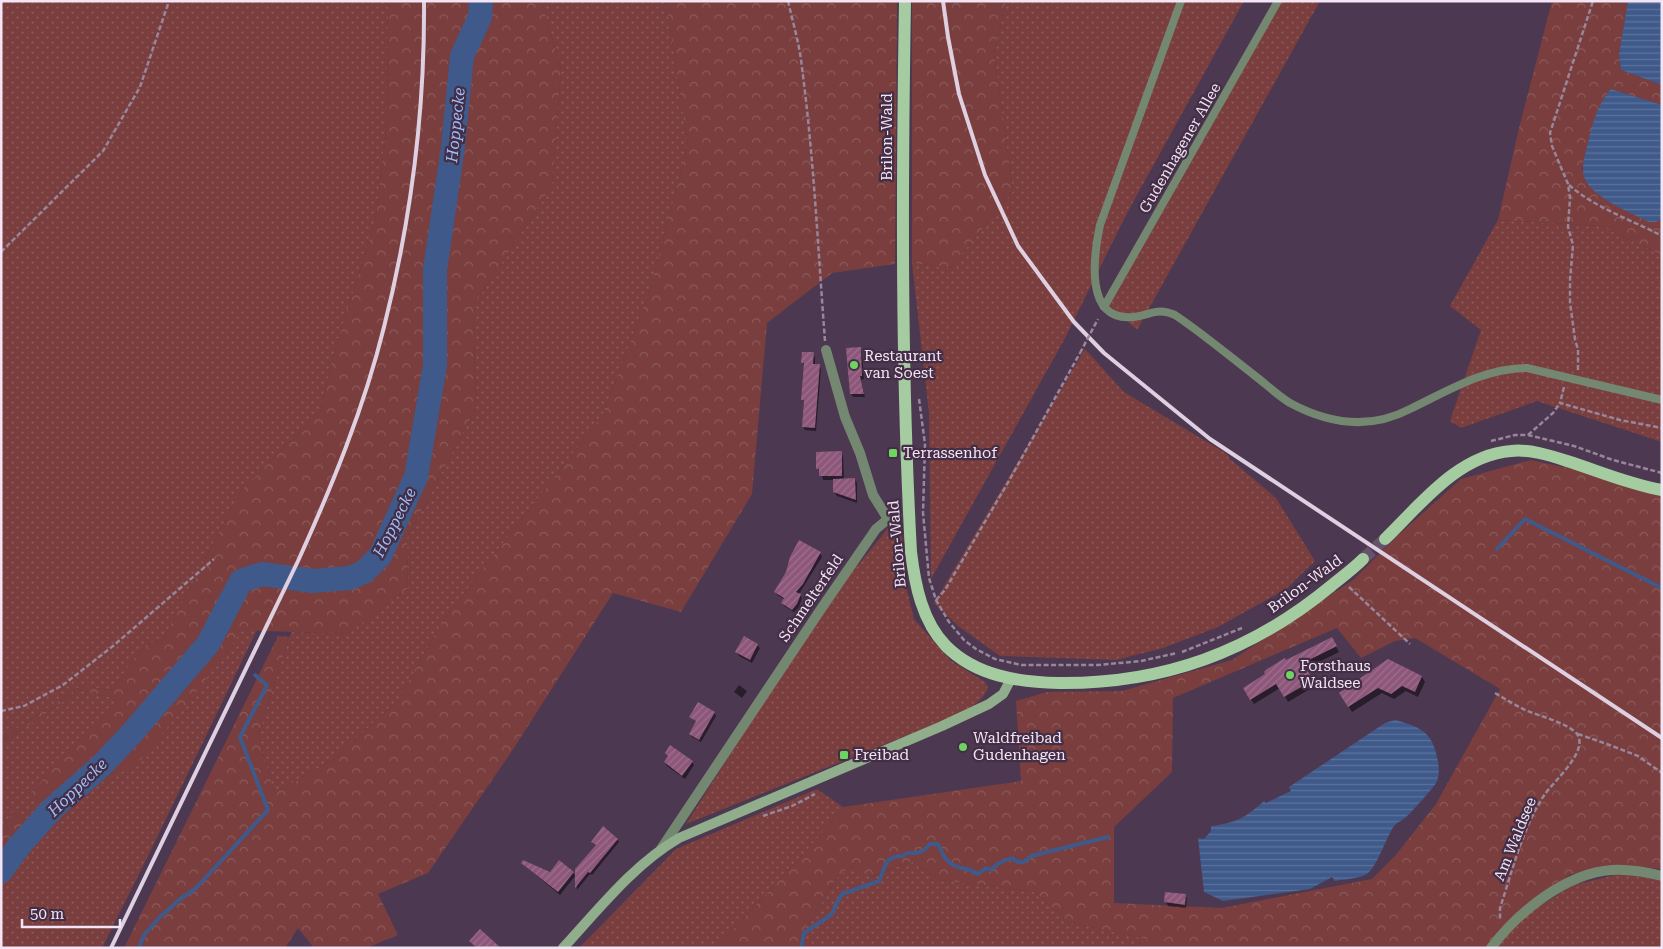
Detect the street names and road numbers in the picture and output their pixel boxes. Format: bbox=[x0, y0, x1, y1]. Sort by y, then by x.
street label: Gudenhagener Allee bbox=[1135, 80, 1225, 216]
street label: Brilon-Wald bbox=[878, 93, 896, 181]
street label: Brilon-Wald bbox=[884, 499, 910, 588]
street label: Schmelterfeld bbox=[775, 550, 847, 645]
street label: Brilon-Wald bbox=[1264, 551, 1346, 617]
street label: Am Waldsee bbox=[1490, 795, 1540, 883]

